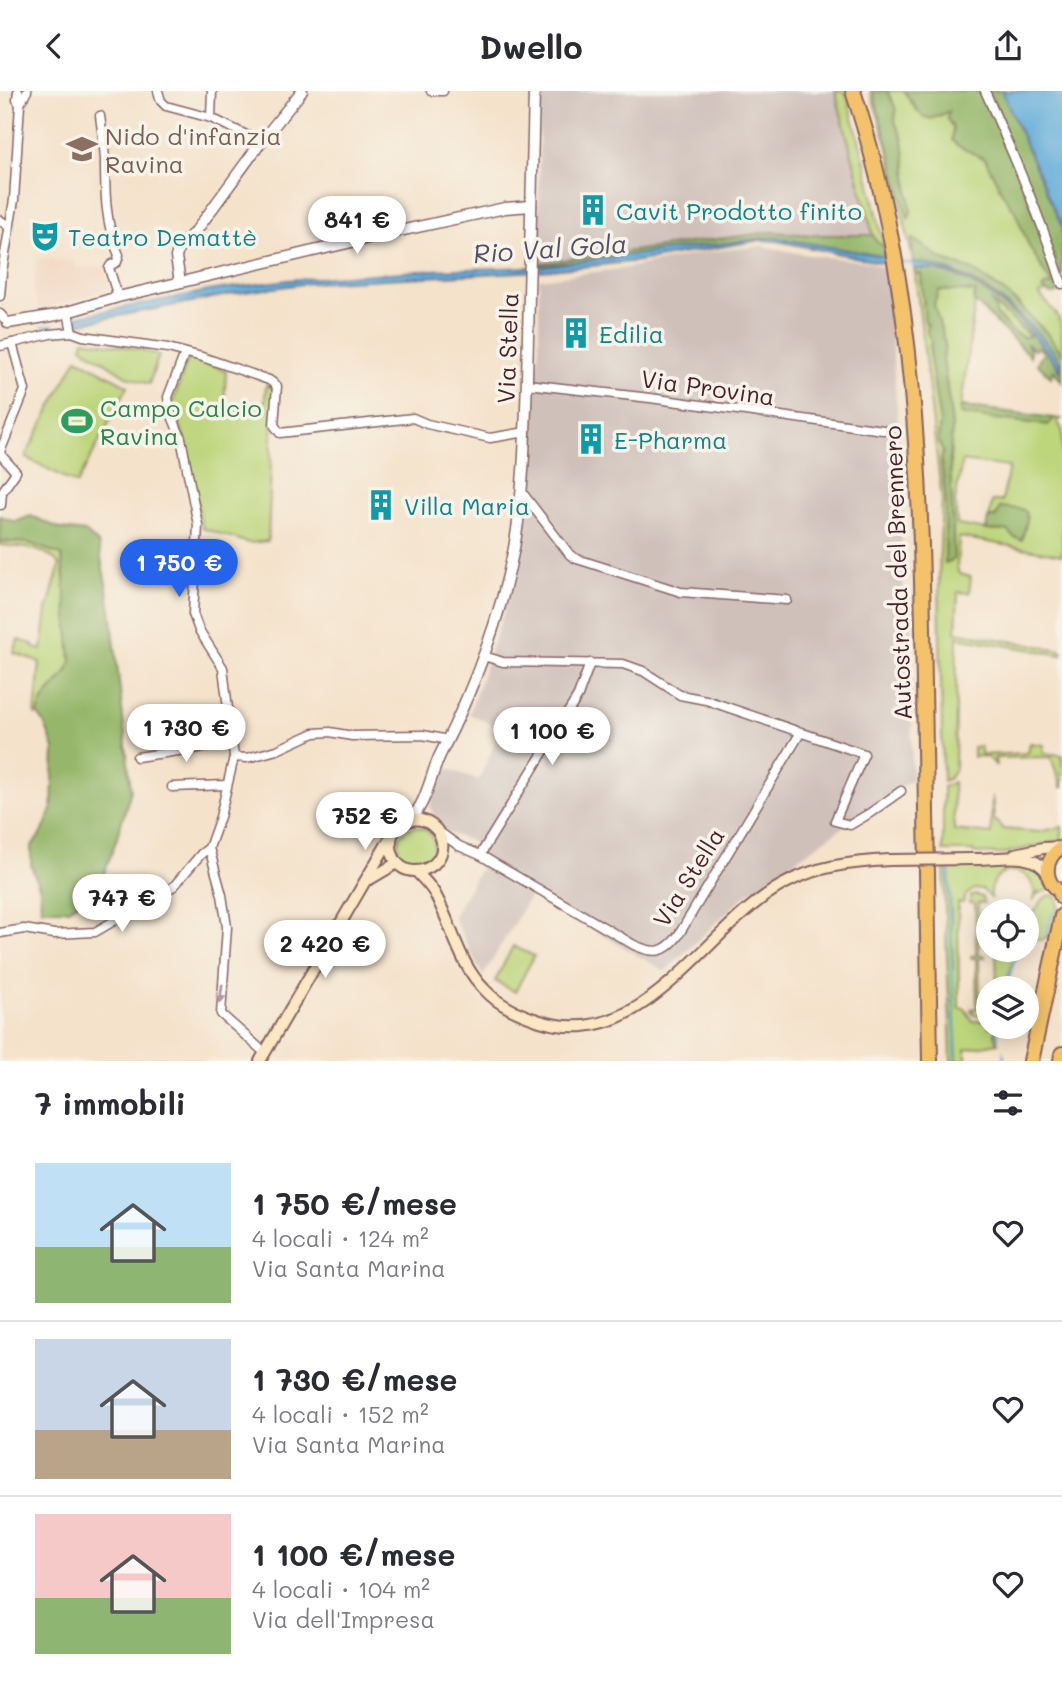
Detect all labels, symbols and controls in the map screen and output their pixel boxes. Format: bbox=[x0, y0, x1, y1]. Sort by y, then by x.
text: Dwello bbox=[479, 25, 583, 67]
icon: back bbox=[35, 27, 73, 65]
icon: share bbox=[989, 27, 1027, 65]
place label: Nido d'infanzia Ravina bbox=[105, 120, 282, 179]
school or university icon: Nido d'infanzia Ravina bbox=[65, 132, 99, 166]
building icon: Cavit Prodotto finito bbox=[576, 193, 610, 227]
place label: Cavit Prodotto finito bbox=[616, 195, 862, 226]
pin: 841 € bbox=[308, 197, 406, 256]
text: 841 € bbox=[324, 204, 390, 234]
theatre icon: Teatro Demattè bbox=[28, 219, 62, 253]
place label: Teatro Demattè bbox=[68, 221, 257, 252]
water label: Rio Val Gola bbox=[472, 226, 628, 270]
street label: Via Stella bbox=[490, 292, 524, 404]
building icon: Edilia bbox=[559, 316, 593, 350]
place label: Edilia bbox=[599, 318, 664, 349]
street label: Via Provina bbox=[639, 362, 777, 412]
place label: Campo Calcio Ravina bbox=[100, 392, 262, 451]
sports icon: Campo Calcio Ravina bbox=[60, 404, 94, 438]
building icon: E-Pharma bbox=[574, 422, 608, 456]
place label: E-Pharma bbox=[614, 424, 727, 455]
street label: Autostrada del Brennero bbox=[876, 425, 918, 721]
building icon: Villa Maria bbox=[364, 488, 398, 522]
place label: Villa Maria bbox=[404, 490, 530, 521]
pin: 1 750 € bbox=[114, 539, 244, 599]
text: 1 750 € bbox=[136, 547, 222, 577]
pin: 1 730 € bbox=[121, 705, 251, 764]
pin: 1 100 € bbox=[487, 707, 617, 767]
text: 1 730 € bbox=[143, 712, 229, 742]
text: 1 100 € bbox=[509, 715, 595, 745]
pin: 752 € bbox=[316, 793, 414, 852]
text: 752 € bbox=[332, 800, 398, 830]
street label: Via Stella bbox=[645, 822, 731, 932]
pin: 747 € bbox=[73, 875, 171, 934]
text: 747 € bbox=[88, 882, 156, 912]
map controls bbox=[976, 899, 1039, 1039]
button: locate bbox=[976, 899, 1039, 962]
pin: 2 420 € bbox=[260, 921, 390, 980]
text: 2 420 € bbox=[280, 928, 370, 958]
button: layers bbox=[976, 976, 1039, 1039]
one-way arrow bbox=[216, 984, 227, 1006]
text: 7 immobili bbox=[35, 1083, 186, 1123]
icon: filters bbox=[989, 1084, 1027, 1122]
text: 1 750 €/mese bbox=[252, 1183, 457, 1223]
icon: home bbox=[91, 1191, 175, 1275]
icon: heart bbox=[989, 1214, 1027, 1252]
text: 4 locali · 124 m² bbox=[252, 1223, 429, 1253]
text: Via Santa Marina bbox=[252, 1253, 446, 1283]
text: 1 730 €/mese bbox=[252, 1359, 457, 1399]
icon: home bbox=[91, 1367, 175, 1451]
icon: heart bbox=[989, 1390, 1027, 1428]
text: 4 locali · 152 m² bbox=[252, 1399, 429, 1429]
text: Via Santa Marina bbox=[252, 1429, 446, 1459]
text: 1 100 €/mese bbox=[252, 1534, 455, 1574]
icon: home bbox=[91, 1542, 175, 1626]
icon: heart bbox=[989, 1565, 1027, 1603]
text: 4 locali · 104 m² bbox=[252, 1574, 430, 1604]
text: Via dell'Impresa bbox=[252, 1604, 435, 1634]

